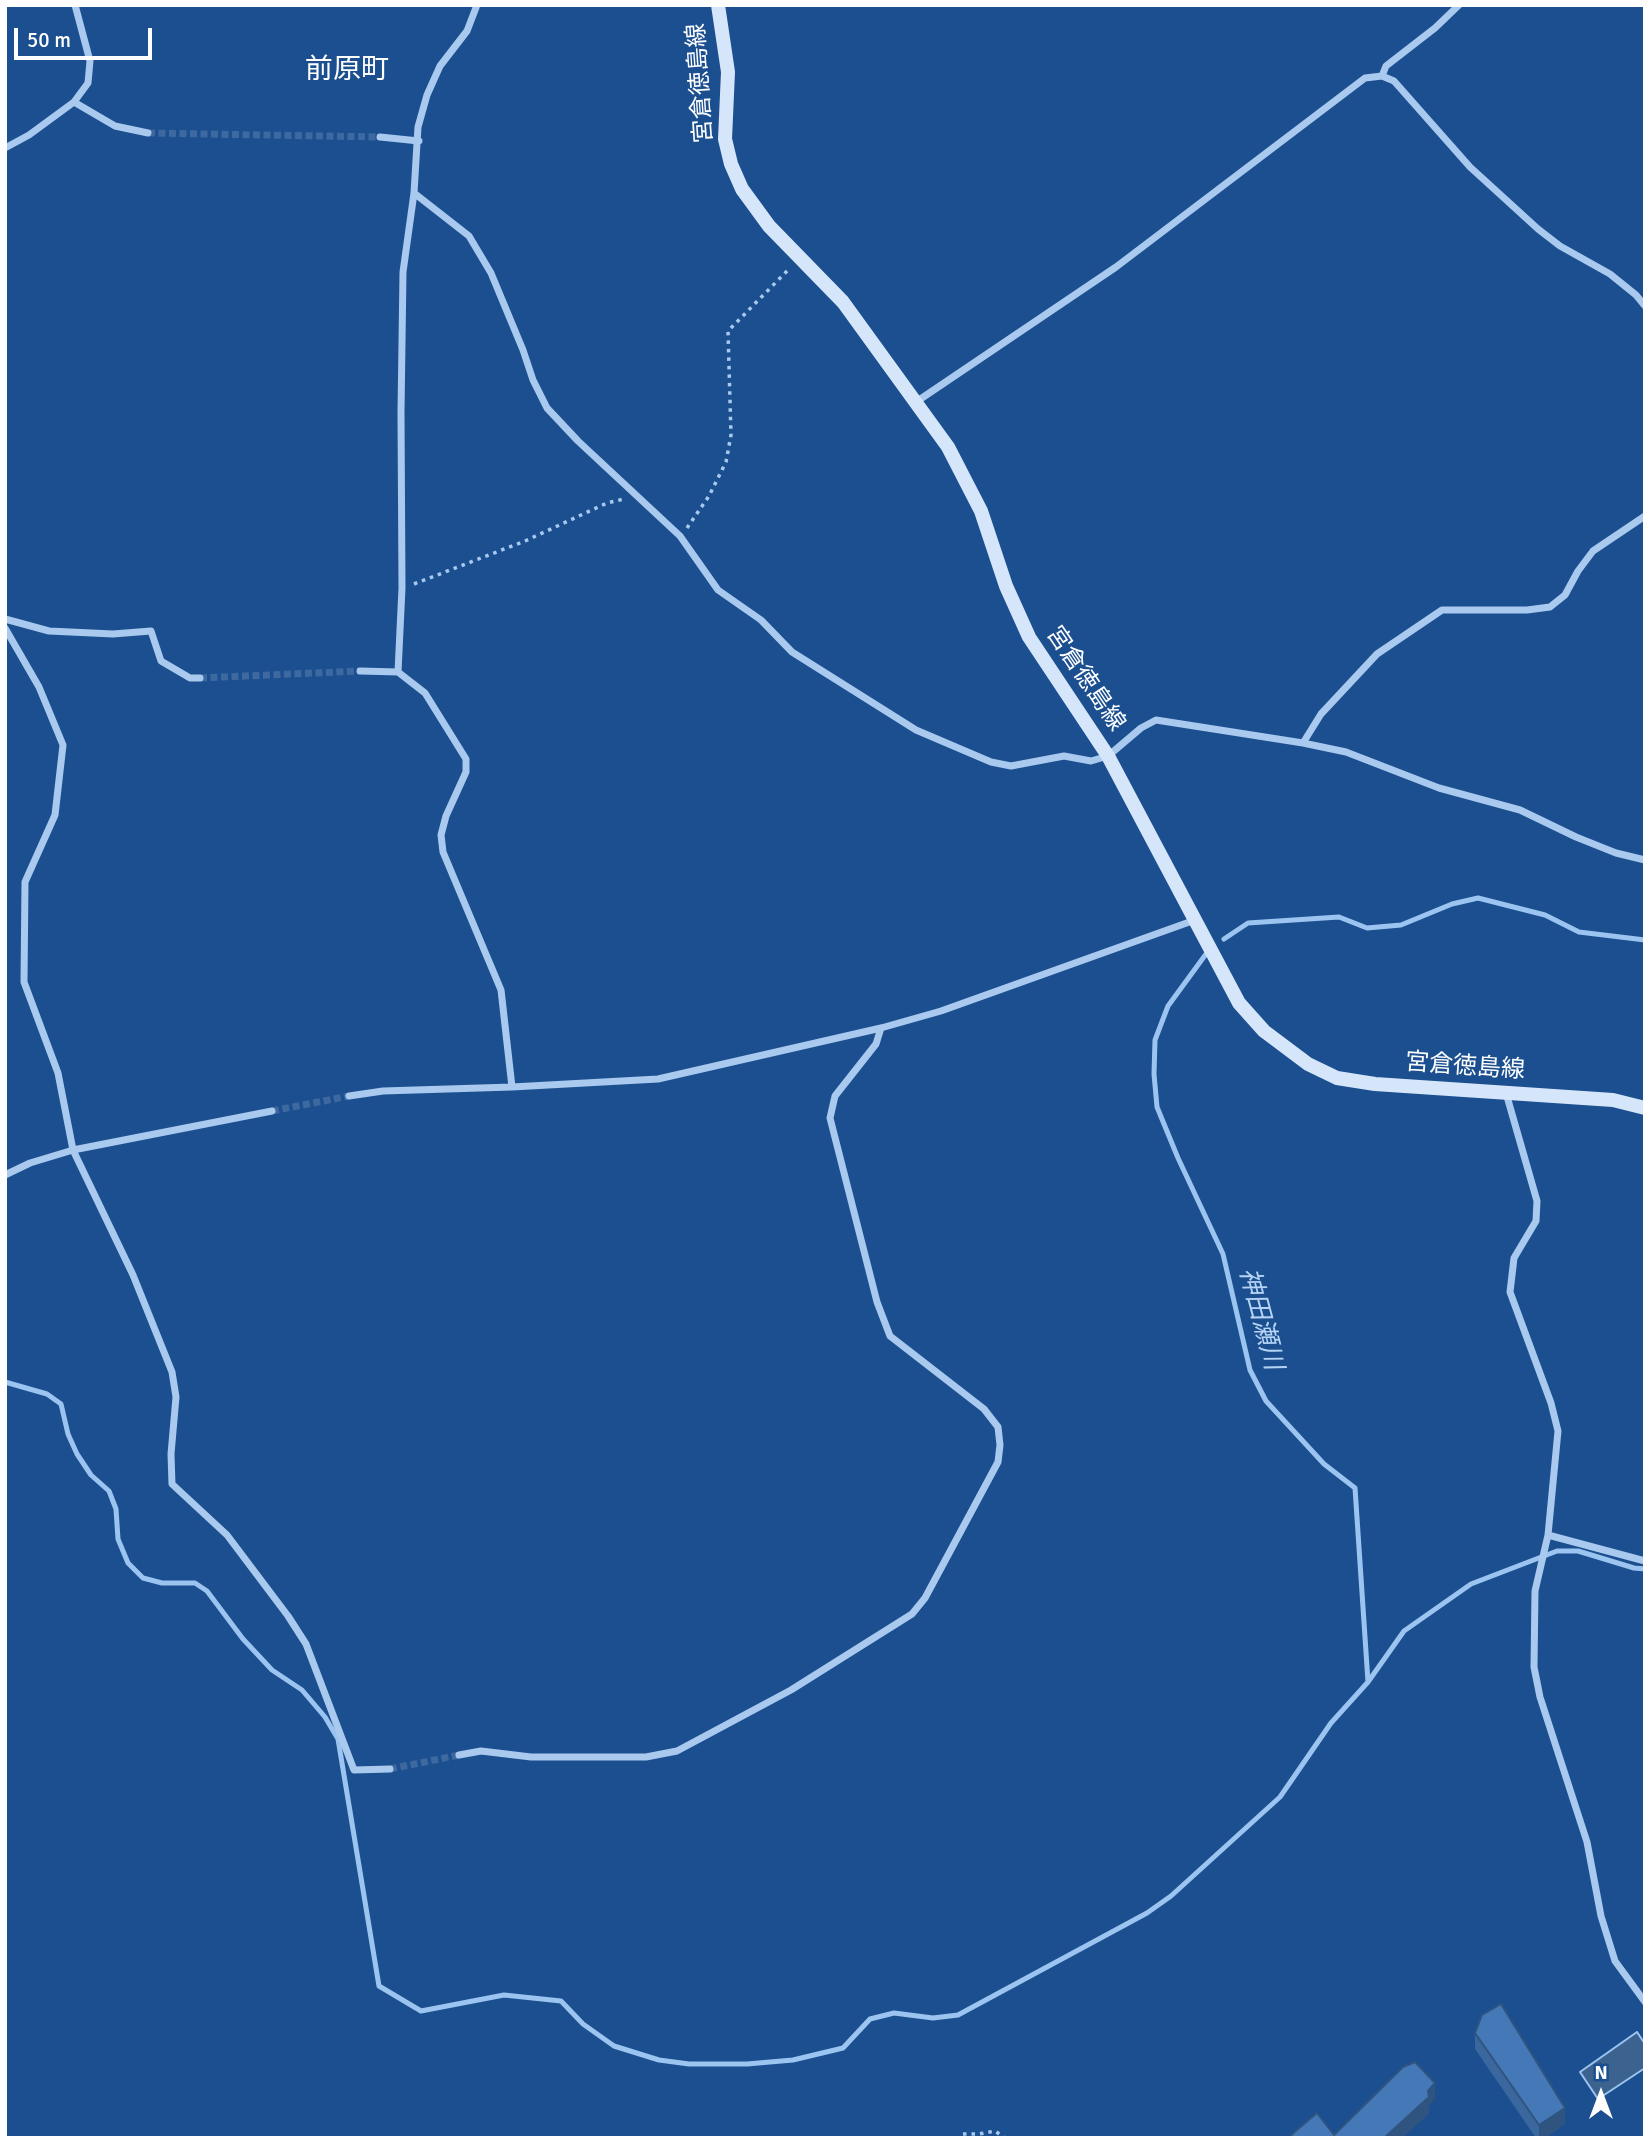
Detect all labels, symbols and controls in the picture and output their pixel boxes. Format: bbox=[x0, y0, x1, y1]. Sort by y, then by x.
scale bar bbox=[18, 14, 156, 58]
street label: 宮倉徳島線 bbox=[682, 22, 720, 144]
text: 50 m bbox=[27, 27, 71, 53]
district label: 前原町 bbox=[305, 54, 389, 88]
street label: 宮倉徳島線 bbox=[1040, 621, 1130, 737]
street label: 宮倉徳島線 bbox=[1404, 1048, 1526, 1086]
water label: 神田瀬川 bbox=[1231, 1265, 1289, 1373]
north arrow bbox=[1566, 2059, 1636, 2129]
text: N bbox=[1594, 2061, 1608, 2085]

